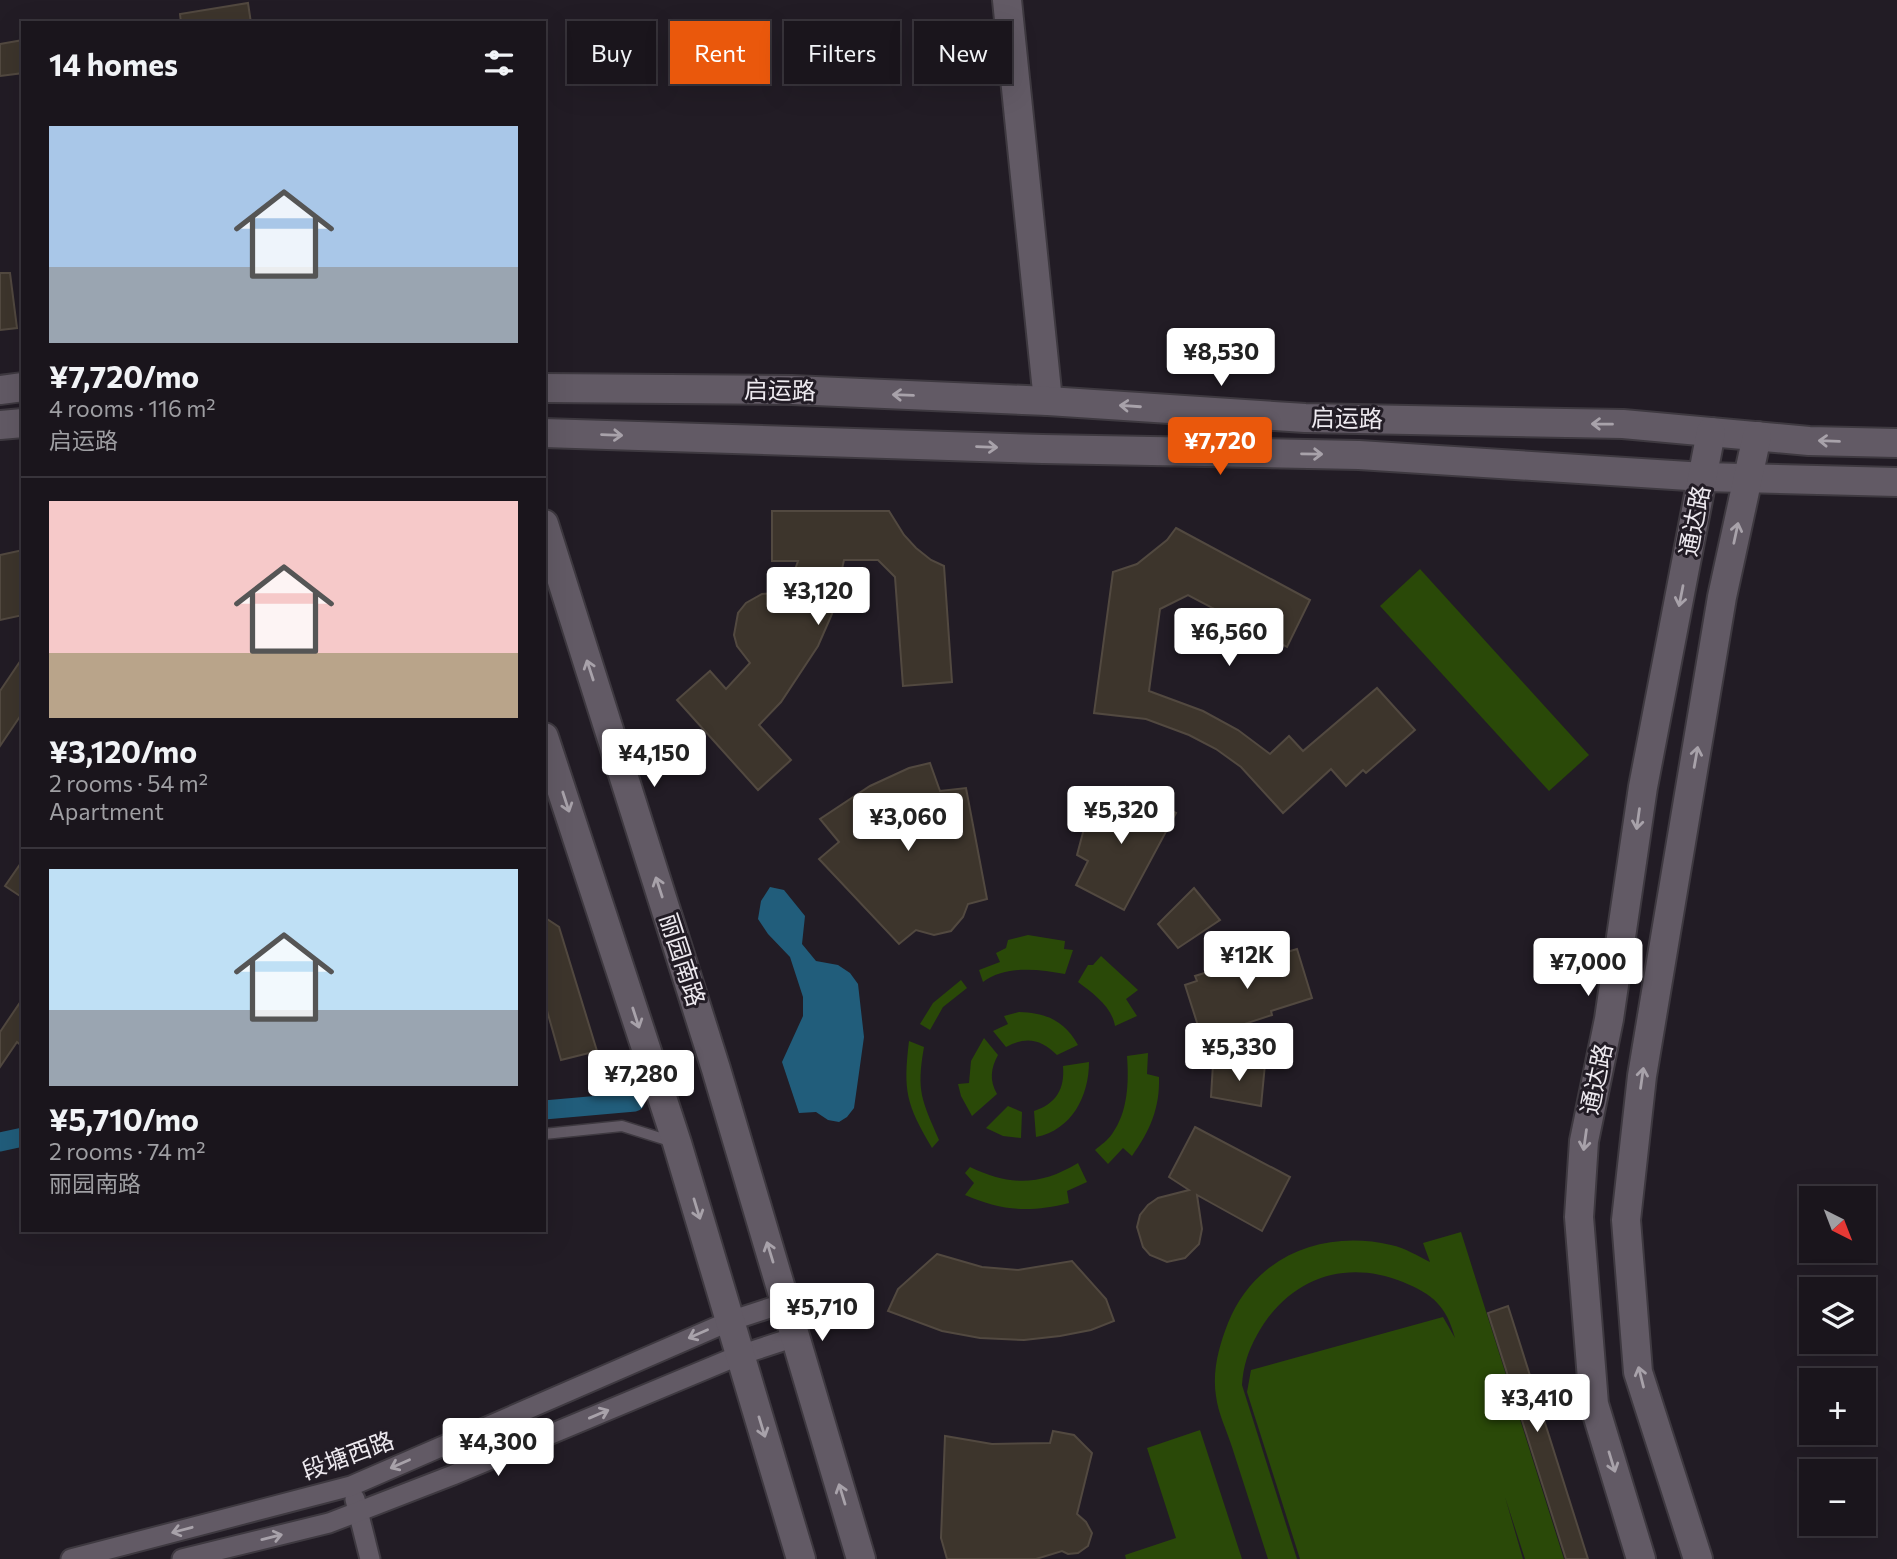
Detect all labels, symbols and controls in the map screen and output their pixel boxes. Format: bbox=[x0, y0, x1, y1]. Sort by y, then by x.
chip: Buy bbox=[567, 21, 656, 84]
chip: Rent bbox=[670, 21, 770, 84]
chip: Filters bbox=[784, 21, 900, 84]
chip: New bbox=[914, 21, 1012, 84]
icon: filters bbox=[480, 44, 518, 82]
text: 14 homes bbox=[49, 45, 178, 82]
icon: home bbox=[221, 171, 347, 297]
pin: ¥8,530 bbox=[1164, 328, 1278, 388]
text: ¥8,530 bbox=[1183, 337, 1259, 365]
text: ¥7,720/mo bbox=[49, 357, 199, 394]
street label: 启运路 bbox=[744, 374, 816, 405]
one-way arrow bbox=[892, 388, 915, 401]
text: 4 rooms · 116 m² bbox=[49, 394, 216, 422]
one-way arrow bbox=[1119, 399, 1142, 412]
street label: 启运路 bbox=[1311, 402, 1383, 433]
one-way arrow bbox=[1591, 417, 1614, 431]
pin: ¥7,720 bbox=[1163, 418, 1277, 477]
text: 启运路 bbox=[49, 426, 118, 454]
text: ¥7,720 bbox=[1184, 426, 1256, 454]
one-way arrow bbox=[601, 428, 624, 442]
one-way arrow bbox=[1818, 435, 1841, 448]
one-way arrow bbox=[975, 440, 998, 453]
one-way arrow bbox=[1300, 447, 1323, 461]
street label: 通达路 bbox=[1672, 483, 1715, 559]
one-way arrow bbox=[1729, 522, 1743, 545]
icon: home bbox=[221, 546, 347, 672]
pin: ¥3,120 bbox=[761, 568, 875, 627]
text: ¥3,120 bbox=[783, 576, 853, 604]
one-way arrow bbox=[1673, 584, 1687, 607]
pin: ¥6,560 bbox=[1172, 608, 1286, 668]
text: ¥6,560 bbox=[1190, 617, 1268, 645]
one-way arrow bbox=[583, 659, 596, 681]
pin: ¥4,150 bbox=[597, 730, 711, 789]
text: ¥3,120/mo bbox=[49, 732, 197, 769]
text: ¥4,150 bbox=[618, 738, 690, 766]
one-way arrow bbox=[1689, 746, 1703, 769]
text: 2 rooms · 54 m² bbox=[49, 769, 208, 797]
pin: ¥5,320 bbox=[1064, 786, 1178, 846]
one-way arrow bbox=[560, 791, 573, 813]
pin: ¥3,060 bbox=[851, 794, 965, 853]
text: ¥5,320 bbox=[1083, 795, 1159, 823]
text: Apartment bbox=[49, 797, 164, 825]
text: ¥3,060 bbox=[869, 802, 947, 830]
one-way arrow bbox=[1632, 807, 1645, 830]
one-way arrow bbox=[651, 876, 664, 898]
street label: 丽园南路 bbox=[655, 909, 712, 1010]
icon: home bbox=[221, 914, 347, 1040]
pin: ¥12K bbox=[1206, 932, 1288, 991]
pin: ¥7,000 bbox=[1531, 939, 1645, 998]
text: ¥12K bbox=[1220, 940, 1274, 968]
text: ¥7,000 bbox=[1549, 947, 1627, 975]
one-way arrow bbox=[631, 1007, 644, 1029]
pin: ¥5,330 bbox=[1182, 1024, 1296, 1083]
text: ¥5,330 bbox=[1201, 1032, 1277, 1060]
street label: 通达路 bbox=[1574, 1040, 1617, 1117]
pin: ¥7,280 bbox=[584, 1050, 698, 1110]
text: ¥7,280 bbox=[604, 1059, 678, 1087]
one-way arrow bbox=[1636, 1067, 1649, 1090]
text: ¥5,710/mo bbox=[49, 1100, 199, 1137]
one-way arrow bbox=[1578, 1128, 1591, 1151]
text: 2 rooms · 74 m² bbox=[49, 1137, 205, 1165]
text: 丽园南路 bbox=[49, 1169, 141, 1197]
north arrow bbox=[1799, 1186, 1876, 1264]
map controls bbox=[1799, 1186, 1876, 1536]
one-way arrow bbox=[691, 1198, 704, 1220]
one-way arrow bbox=[762, 1241, 775, 1263]
button: layers bbox=[1799, 1277, 1876, 1354]
pin: ¥5,710 bbox=[765, 1284, 879, 1343]
text: ¥5,710 bbox=[786, 1292, 858, 1320]
one-way arrow bbox=[688, 1329, 709, 1342]
one-way arrow bbox=[1634, 1366, 1647, 1389]
button: + bbox=[1799, 1368, 1876, 1445]
pin: ¥3,410 bbox=[1480, 1374, 1594, 1434]
text: ¥3,410 bbox=[1501, 1383, 1573, 1411]
one-way arrow bbox=[588, 1407, 609, 1420]
one-way arrow bbox=[756, 1416, 769, 1438]
pin: ¥4,300 bbox=[441, 1418, 555, 1478]
street label: 段塘西路 bbox=[297, 1425, 398, 1485]
text: ¥4,300 bbox=[459, 1427, 537, 1455]
one-way arrow bbox=[1606, 1451, 1619, 1473]
one-way arrow bbox=[389, 1458, 411, 1471]
button: − bbox=[1799, 1459, 1876, 1536]
one-way arrow bbox=[834, 1483, 847, 1505]
one-way arrow bbox=[171, 1524, 194, 1537]
one-way arrow bbox=[260, 1530, 283, 1543]

